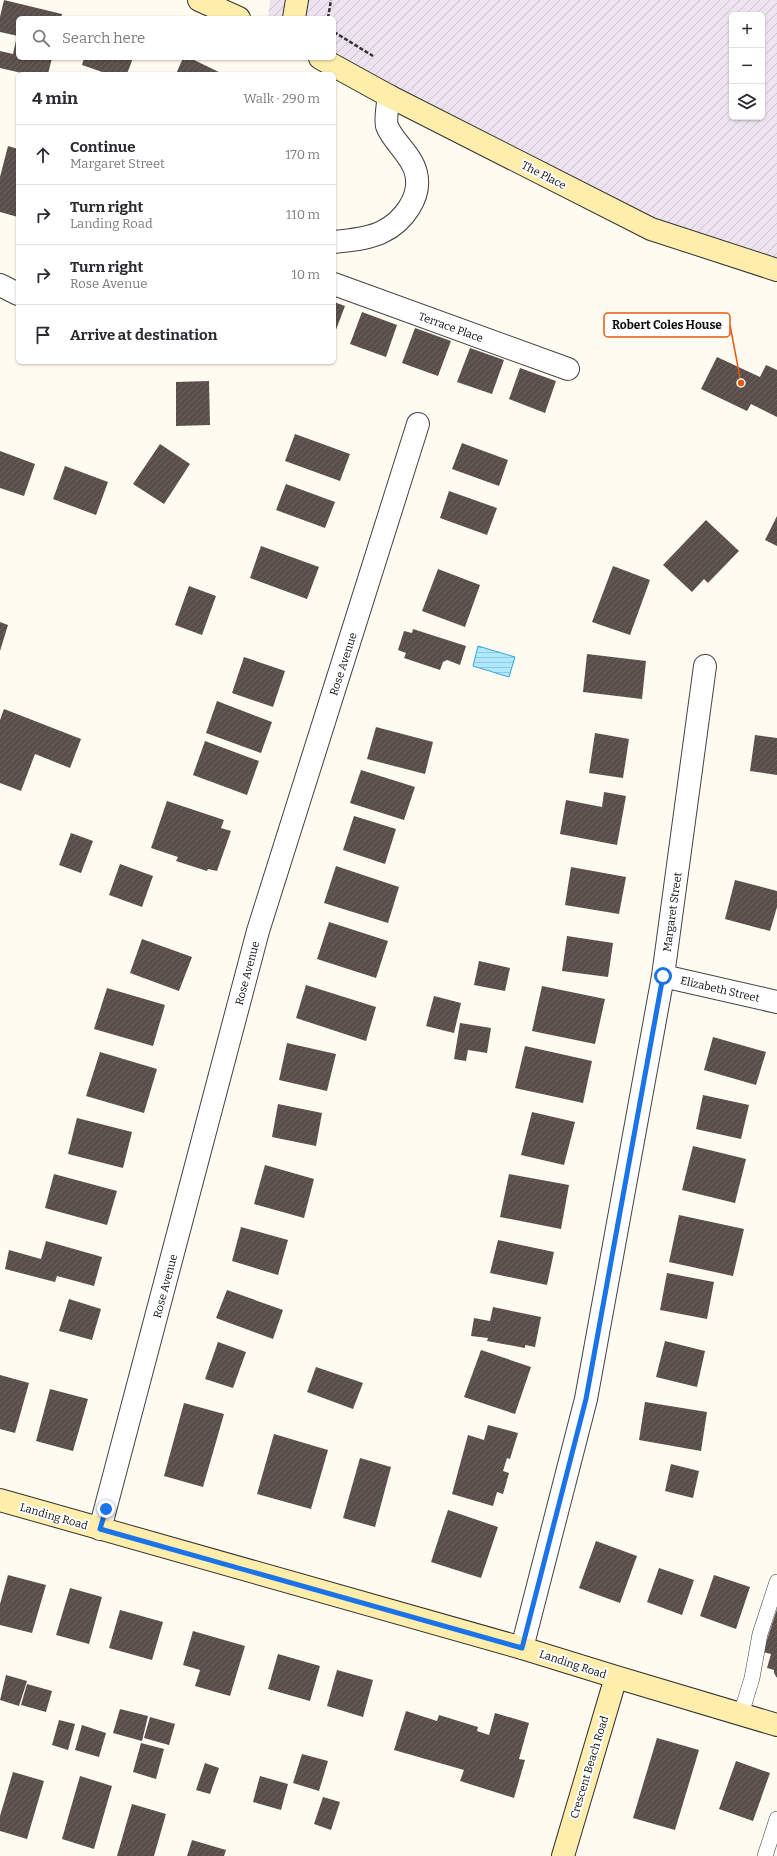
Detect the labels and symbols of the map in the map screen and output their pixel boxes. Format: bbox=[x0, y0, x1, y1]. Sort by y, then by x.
street label: The Place bbox=[519, 159, 568, 192]
street label: Terrace Place bbox=[417, 310, 485, 345]
callout: Robert Coles House bbox=[604, 313, 730, 337]
text: Robert Coles House bbox=[612, 318, 722, 332]
street label: Rose Avenue bbox=[327, 631, 360, 697]
street label: Margaret Street bbox=[660, 871, 685, 953]
street label: Rose Avenue bbox=[233, 940, 262, 1006]
route start bbox=[654, 967, 672, 985]
street label: Elizabeth Street bbox=[679, 974, 761, 1005]
street label: Rose Avenue bbox=[151, 1253, 180, 1319]
route end bbox=[97, 1500, 115, 1518]
street label: Landing Road bbox=[18, 1501, 90, 1532]
street label: Landing Road bbox=[538, 1647, 609, 1682]
street label: Crescent Beach Road bbox=[568, 1714, 611, 1820]

